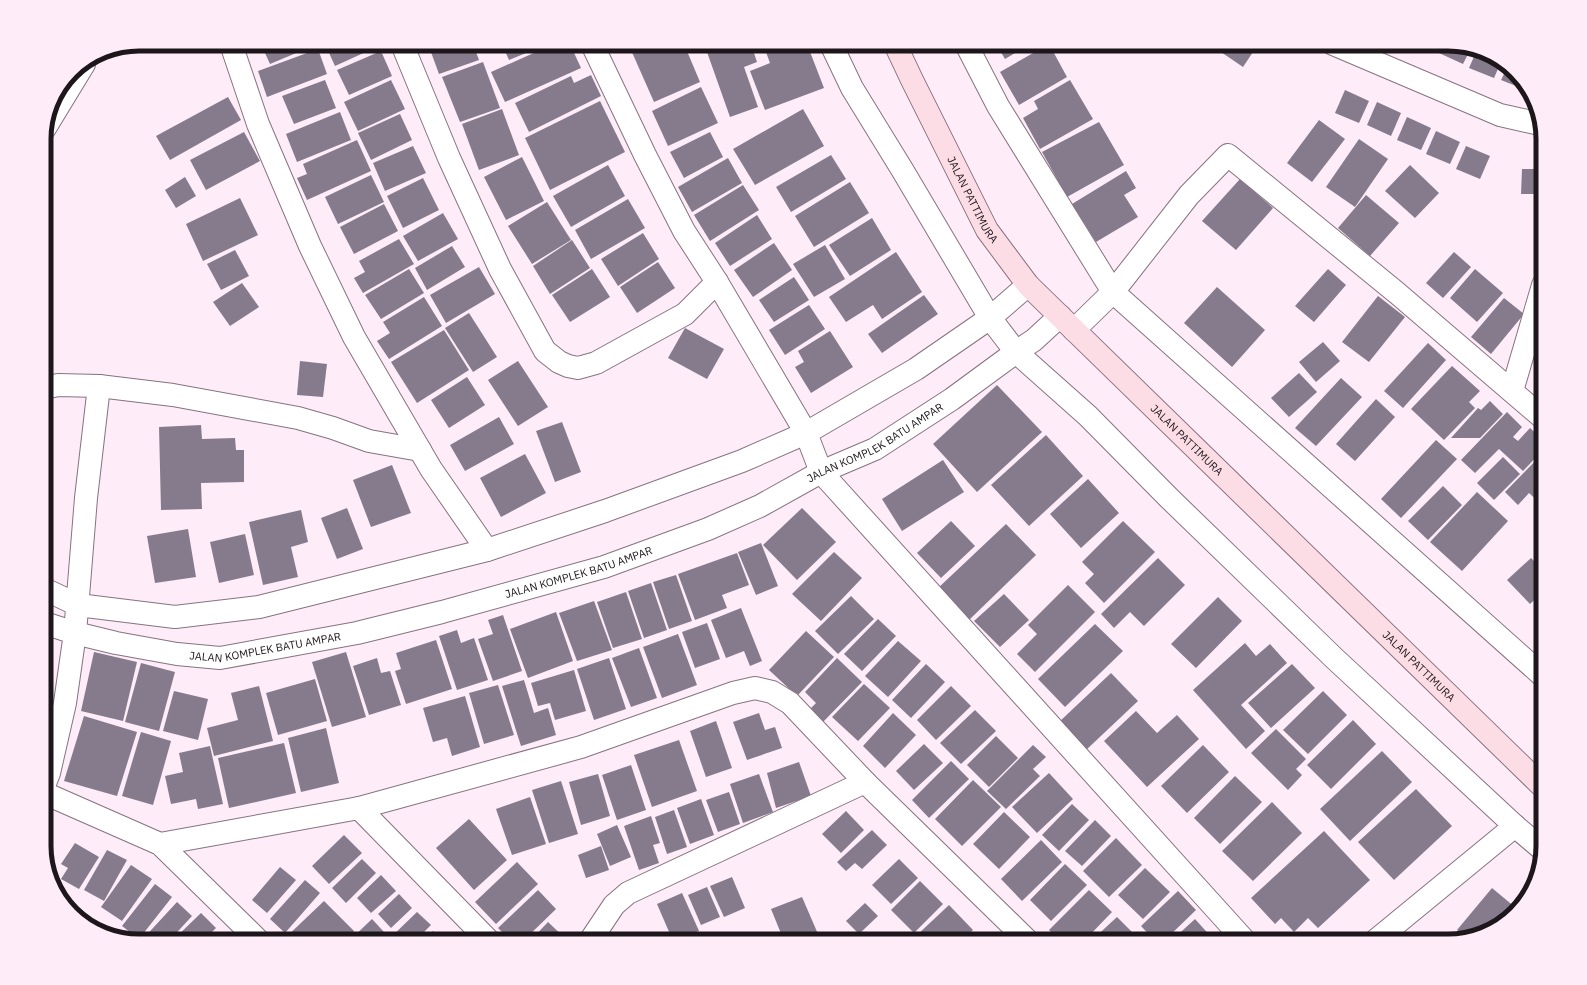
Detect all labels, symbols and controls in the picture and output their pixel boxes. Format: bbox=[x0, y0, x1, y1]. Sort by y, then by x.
street label: JALAN PATTIMURA bbox=[944, 154, 1001, 246]
street label: JALAN KOMPLEK BATU AMPAR bbox=[804, 400, 946, 485]
street label: JALAN PATTIMURA bbox=[1148, 401, 1226, 478]
street label: JALAN KOMPLEK BATU AMPAR bbox=[503, 543, 654, 601]
street label: JALAN PATTIMURA bbox=[1380, 628, 1458, 705]
street label: JALAN KOMPLEK BATU AMPAR bbox=[189, 629, 342, 665]

